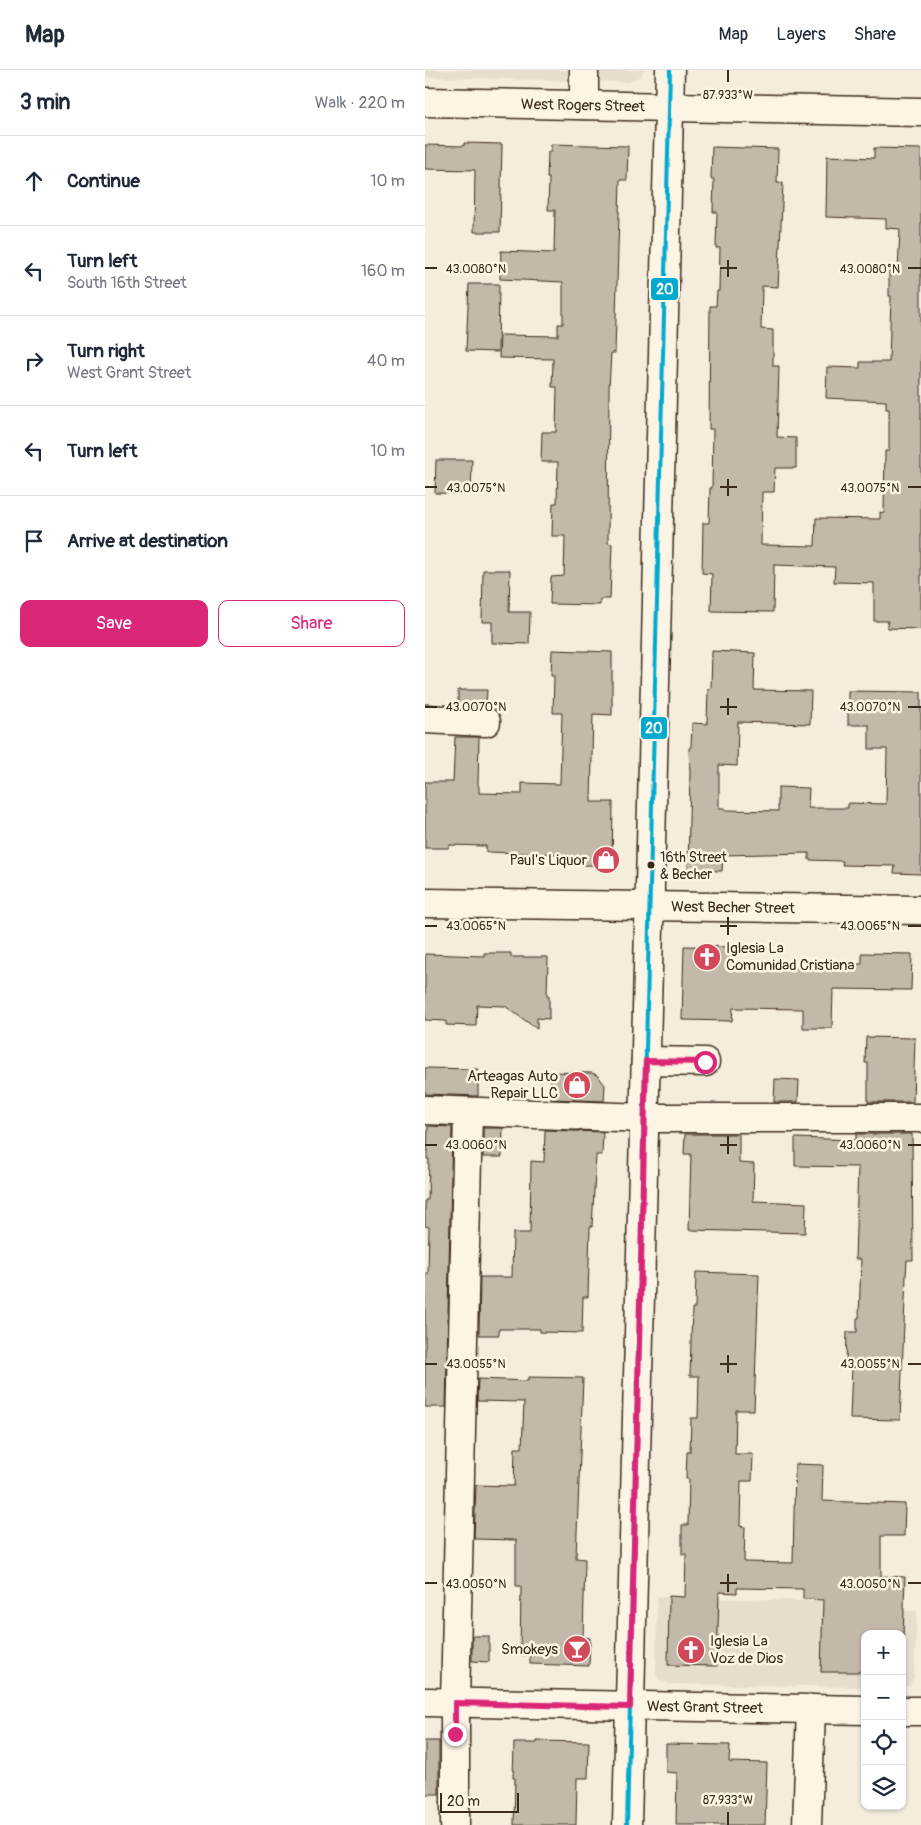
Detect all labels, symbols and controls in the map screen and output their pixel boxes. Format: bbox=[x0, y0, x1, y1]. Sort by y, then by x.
text: Map bbox=[25, 20, 65, 49]
text: Map bbox=[719, 23, 748, 46]
text: Layers bbox=[776, 23, 826, 46]
text: Share bbox=[854, 23, 896, 46]
text: 87.933°W bbox=[703, 88, 753, 103]
text: 3 min bbox=[20, 89, 70, 116]
text: Walk · 220 m bbox=[315, 93, 405, 113]
street label: West Rogers Street bbox=[521, 94, 646, 116]
icon: ahead bbox=[20, 167, 48, 195]
text: Continue bbox=[67, 169, 140, 193]
text: 10 m bbox=[370, 171, 405, 191]
text: Turn left bbox=[67, 249, 137, 273]
icon: left bbox=[20, 257, 48, 285]
text: 160 m bbox=[361, 261, 405, 281]
text: 43.0080°N bbox=[446, 262, 506, 277]
text: 43.0080°N bbox=[840, 262, 900, 277]
text: South 16th Street bbox=[67, 273, 187, 293]
line badge: 20 bbox=[650, 277, 679, 301]
text: 20 bbox=[656, 281, 674, 298]
text: Turn right bbox=[67, 339, 145, 363]
icon: right bbox=[20, 347, 48, 375]
text: 40 m bbox=[367, 351, 405, 371]
text: West Grant Street bbox=[67, 363, 191, 383]
icon: left bbox=[20, 437, 48, 465]
text: Turn left bbox=[67, 439, 137, 463]
text: 10 m bbox=[370, 441, 405, 461]
text: 43.0075°N bbox=[447, 481, 505, 496]
text: 43.0075°N bbox=[841, 481, 899, 496]
icon: arrive bbox=[20, 527, 48, 555]
text: Arrive at destination bbox=[67, 529, 228, 553]
button: Save bbox=[20, 600, 208, 647]
button: Share bbox=[218, 600, 405, 647]
text: 43.0070°N bbox=[446, 700, 506, 715]
text: 43.0070°N bbox=[840, 700, 900, 715]
line badge: 20 bbox=[640, 716, 668, 740]
text: 20 bbox=[645, 720, 663, 737]
shop icon: Paul's Liquor bbox=[591, 845, 621, 875]
place label: 16th Street & Becher bbox=[660, 849, 727, 883]
place label: Paul's Liquor bbox=[509, 851, 588, 870]
marker: 16th Street & Becher bbox=[646, 860, 656, 870]
street label: West Becher Street bbox=[671, 897, 796, 918]
text: 43.0065°N bbox=[446, 919, 506, 934]
text: 43.0065°N bbox=[840, 919, 900, 934]
place label: Iglesia La Comunidad Cristiana bbox=[726, 939, 855, 975]
church icon: Iglesia La Comunidad Cristiana bbox=[692, 942, 722, 972]
route start bbox=[694, 1051, 717, 1074]
place label: Arteagas Auto Repair LLC bbox=[467, 1067, 558, 1103]
shop icon: Arteagas Auto Repair LLC bbox=[562, 1070, 592, 1100]
text: 43.0060°N bbox=[445, 1138, 507, 1153]
text: 43.0060°N bbox=[839, 1138, 901, 1153]
text: 43.0055°N bbox=[446, 1357, 506, 1372]
text: 43.0055°N bbox=[840, 1357, 900, 1372]
text: 43.0050°N bbox=[446, 1577, 506, 1592]
text: 43.0050°N bbox=[840, 1577, 900, 1592]
map controls bbox=[861, 1630, 906, 1810]
button: + bbox=[861, 1630, 906, 1675]
place label: Iglesia La Voz de Dios bbox=[710, 1632, 783, 1668]
bar icon: Smokeys bbox=[562, 1634, 592, 1664]
church icon: Iglesia La Voz de Dios bbox=[676, 1635, 706, 1665]
place label: Smokeys bbox=[501, 1640, 558, 1659]
button: − bbox=[861, 1675, 906, 1720]
street label: West Grant Street bbox=[647, 1697, 764, 1718]
button: locate bbox=[861, 1720, 906, 1765]
route end bbox=[444, 1723, 467, 1746]
button: layers bbox=[861, 1765, 906, 1810]
scale bar bbox=[440, 1790, 519, 1813]
text: 20 m bbox=[447, 1793, 480, 1810]
text: 87.933°W bbox=[703, 1793, 753, 1808]

